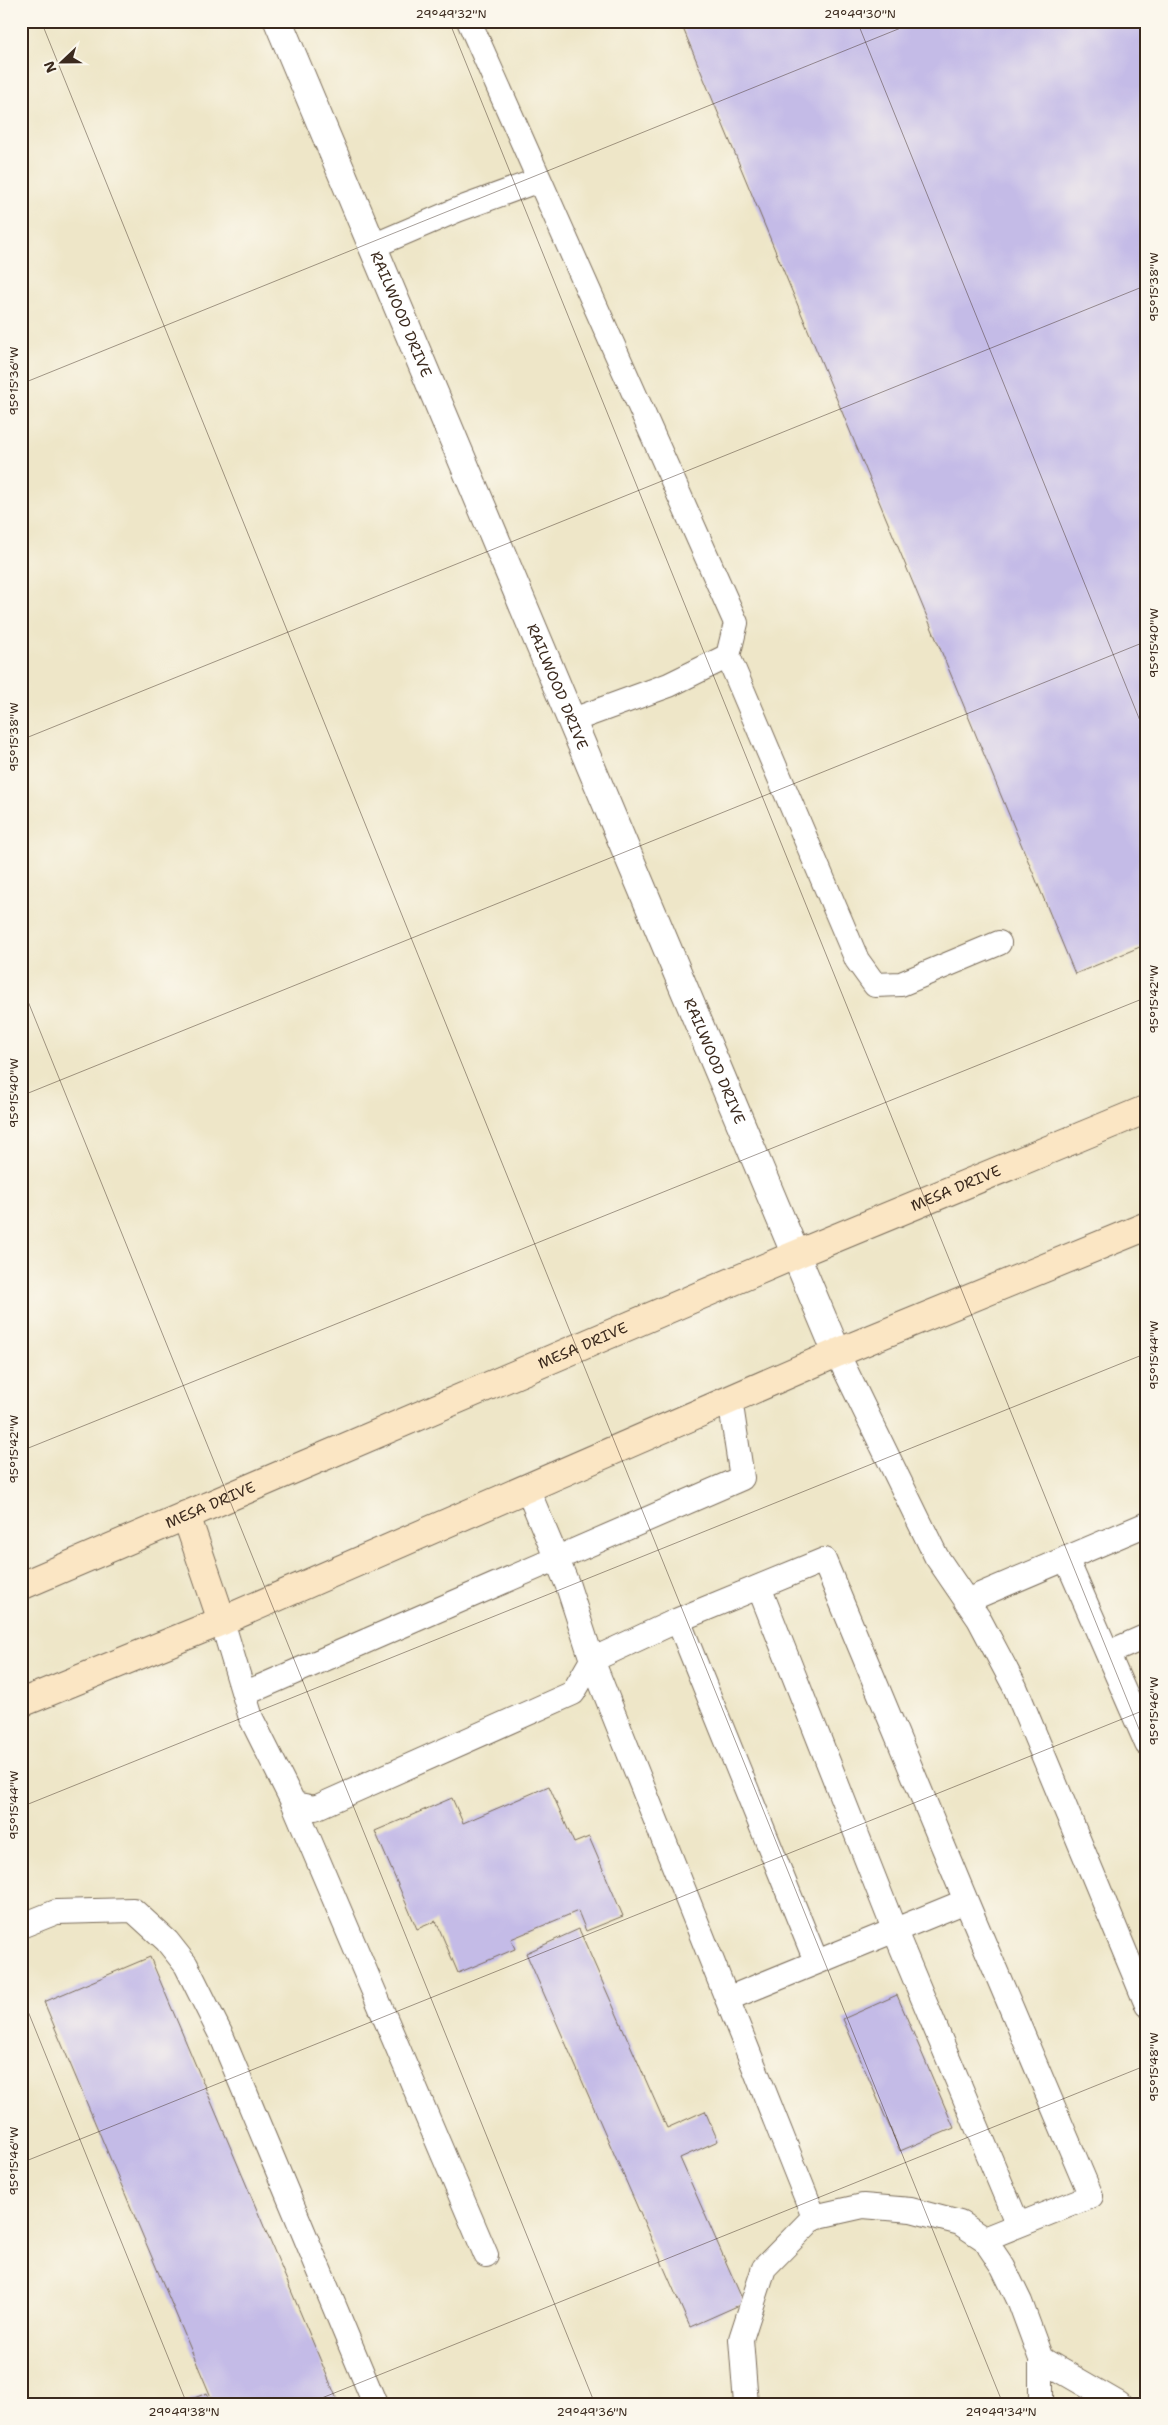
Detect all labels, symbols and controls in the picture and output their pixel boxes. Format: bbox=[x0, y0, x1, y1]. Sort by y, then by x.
text: 29°49'32"N bbox=[415, 6, 487, 22]
text: 29°49'30"N bbox=[824, 6, 896, 22]
north arrow bbox=[38, 38, 88, 88]
text: N bbox=[40, 58, 60, 75]
street label: RAILWOOD DRIVE bbox=[366, 248, 436, 380]
text: 95°15'38"W bbox=[1146, 252, 1162, 322]
text: 95°15'36"W bbox=[6, 347, 22, 415]
text: 95°15'40"W bbox=[1146, 608, 1162, 678]
street label: RAILWOOD DRIVE bbox=[522, 621, 593, 753]
text: 95°15'38"W bbox=[6, 702, 22, 772]
text: 95°15'42"W bbox=[1146, 965, 1162, 1033]
street label: RAILWOOD DRIVE bbox=[679, 995, 750, 1127]
text: 95°15'40"W bbox=[6, 1058, 22, 1128]
street label: MESA DRIVE bbox=[908, 1161, 1004, 1216]
street label: MESA DRIVE bbox=[535, 1318, 631, 1374]
text: 95°15'44"W bbox=[1146, 1320, 1162, 1390]
text: 95°15'42"W bbox=[6, 1415, 22, 1483]
street label: MESA DRIVE bbox=[162, 1477, 258, 1533]
text: 95°15'46"W bbox=[1146, 1677, 1162, 1745]
text: 95°15'44"W bbox=[6, 1770, 22, 1840]
text: 95°15'48"W bbox=[1146, 2032, 1162, 2102]
text: 95°15'46"W bbox=[6, 2127, 22, 2195]
text: 29°49'38"N bbox=[148, 2404, 220, 2420]
text: 29°49'36"N bbox=[556, 2404, 628, 2420]
text: 29°49'34"N bbox=[965, 2404, 1037, 2420]

